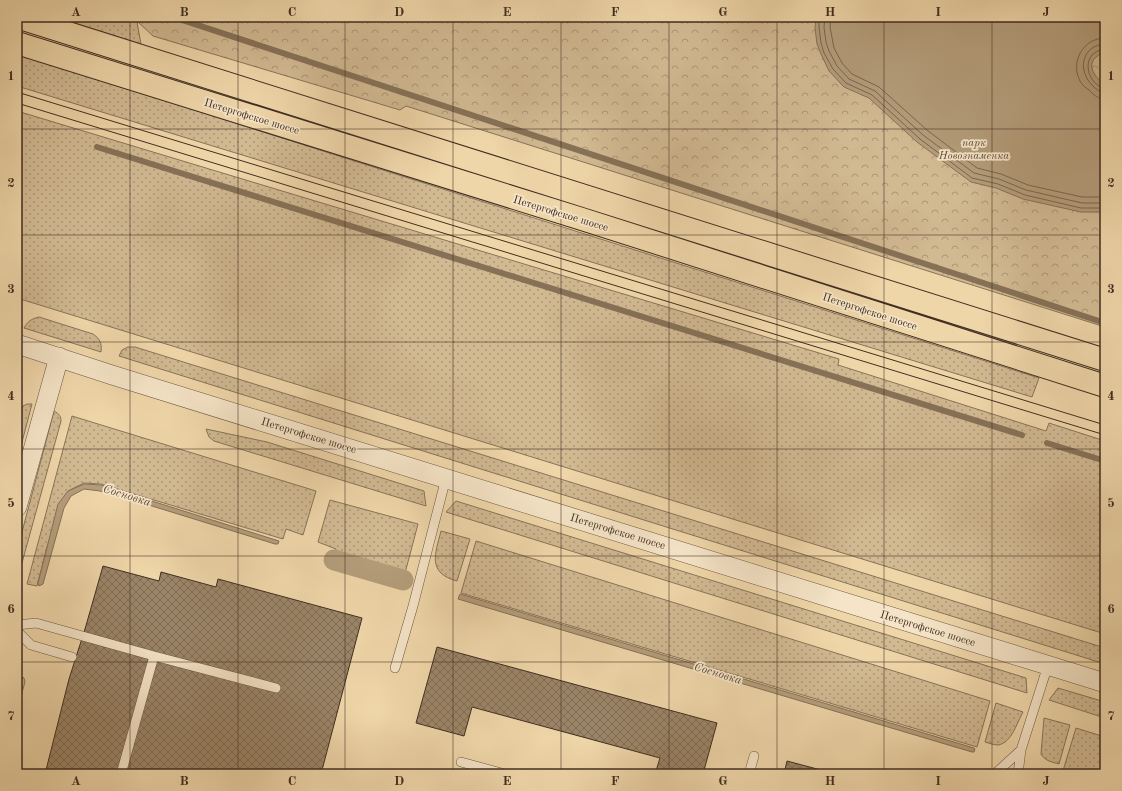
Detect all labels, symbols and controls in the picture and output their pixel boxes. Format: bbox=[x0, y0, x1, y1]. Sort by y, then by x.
text: A bbox=[71, 6, 81, 19]
text: B bbox=[179, 6, 189, 19]
text: C bbox=[288, 6, 296, 19]
text: D bbox=[394, 6, 404, 19]
text: E bbox=[503, 6, 512, 19]
text: F bbox=[611, 6, 620, 19]
text: G bbox=[718, 6, 728, 19]
text: H bbox=[825, 6, 836, 19]
text: I bbox=[935, 6, 941, 19]
text: J bbox=[1042, 6, 1050, 19]
text: 1 bbox=[7, 70, 15, 83]
text: 1 bbox=[1107, 70, 1115, 83]
street label: Петергофское шоссе bbox=[203, 98, 301, 137]
park label: парк Новознаменка bbox=[938, 138, 1009, 162]
text: 2 bbox=[7, 177, 15, 190]
text: 2 bbox=[1107, 177, 1115, 190]
street label: Петергофское шоссе bbox=[512, 195, 610, 234]
text: 3 bbox=[7, 283, 15, 296]
text: 3 bbox=[1107, 283, 1115, 296]
street label: Петергофское шоссе bbox=[821, 292, 918, 333]
text: 4 bbox=[7, 390, 15, 403]
text: 4 bbox=[1107, 390, 1115, 403]
street label: Петергофское шоссе bbox=[260, 417, 358, 456]
water label: Сосновка bbox=[101, 483, 153, 509]
text: 5 bbox=[7, 497, 15, 510]
text: 5 bbox=[1107, 497, 1115, 510]
street label: Петергофское шоссе bbox=[569, 513, 667, 552]
text: 6 bbox=[7, 603, 15, 616]
text: 6 bbox=[1107, 603, 1115, 616]
street label: Петергофское шоссе bbox=[879, 610, 977, 649]
water label: Сосновка bbox=[692, 661, 744, 687]
text: 7 bbox=[7, 710, 15, 723]
text: 7 bbox=[1107, 710, 1115, 723]
text: A bbox=[71, 775, 81, 788]
text: B bbox=[179, 775, 189, 788]
text: C bbox=[288, 775, 296, 788]
text: D bbox=[394, 775, 404, 788]
text: E bbox=[503, 775, 512, 788]
text: F bbox=[611, 775, 620, 788]
text: G bbox=[718, 775, 728, 788]
text: H bbox=[825, 775, 836, 788]
text: I bbox=[935, 775, 941, 788]
text: J bbox=[1042, 775, 1050, 788]

